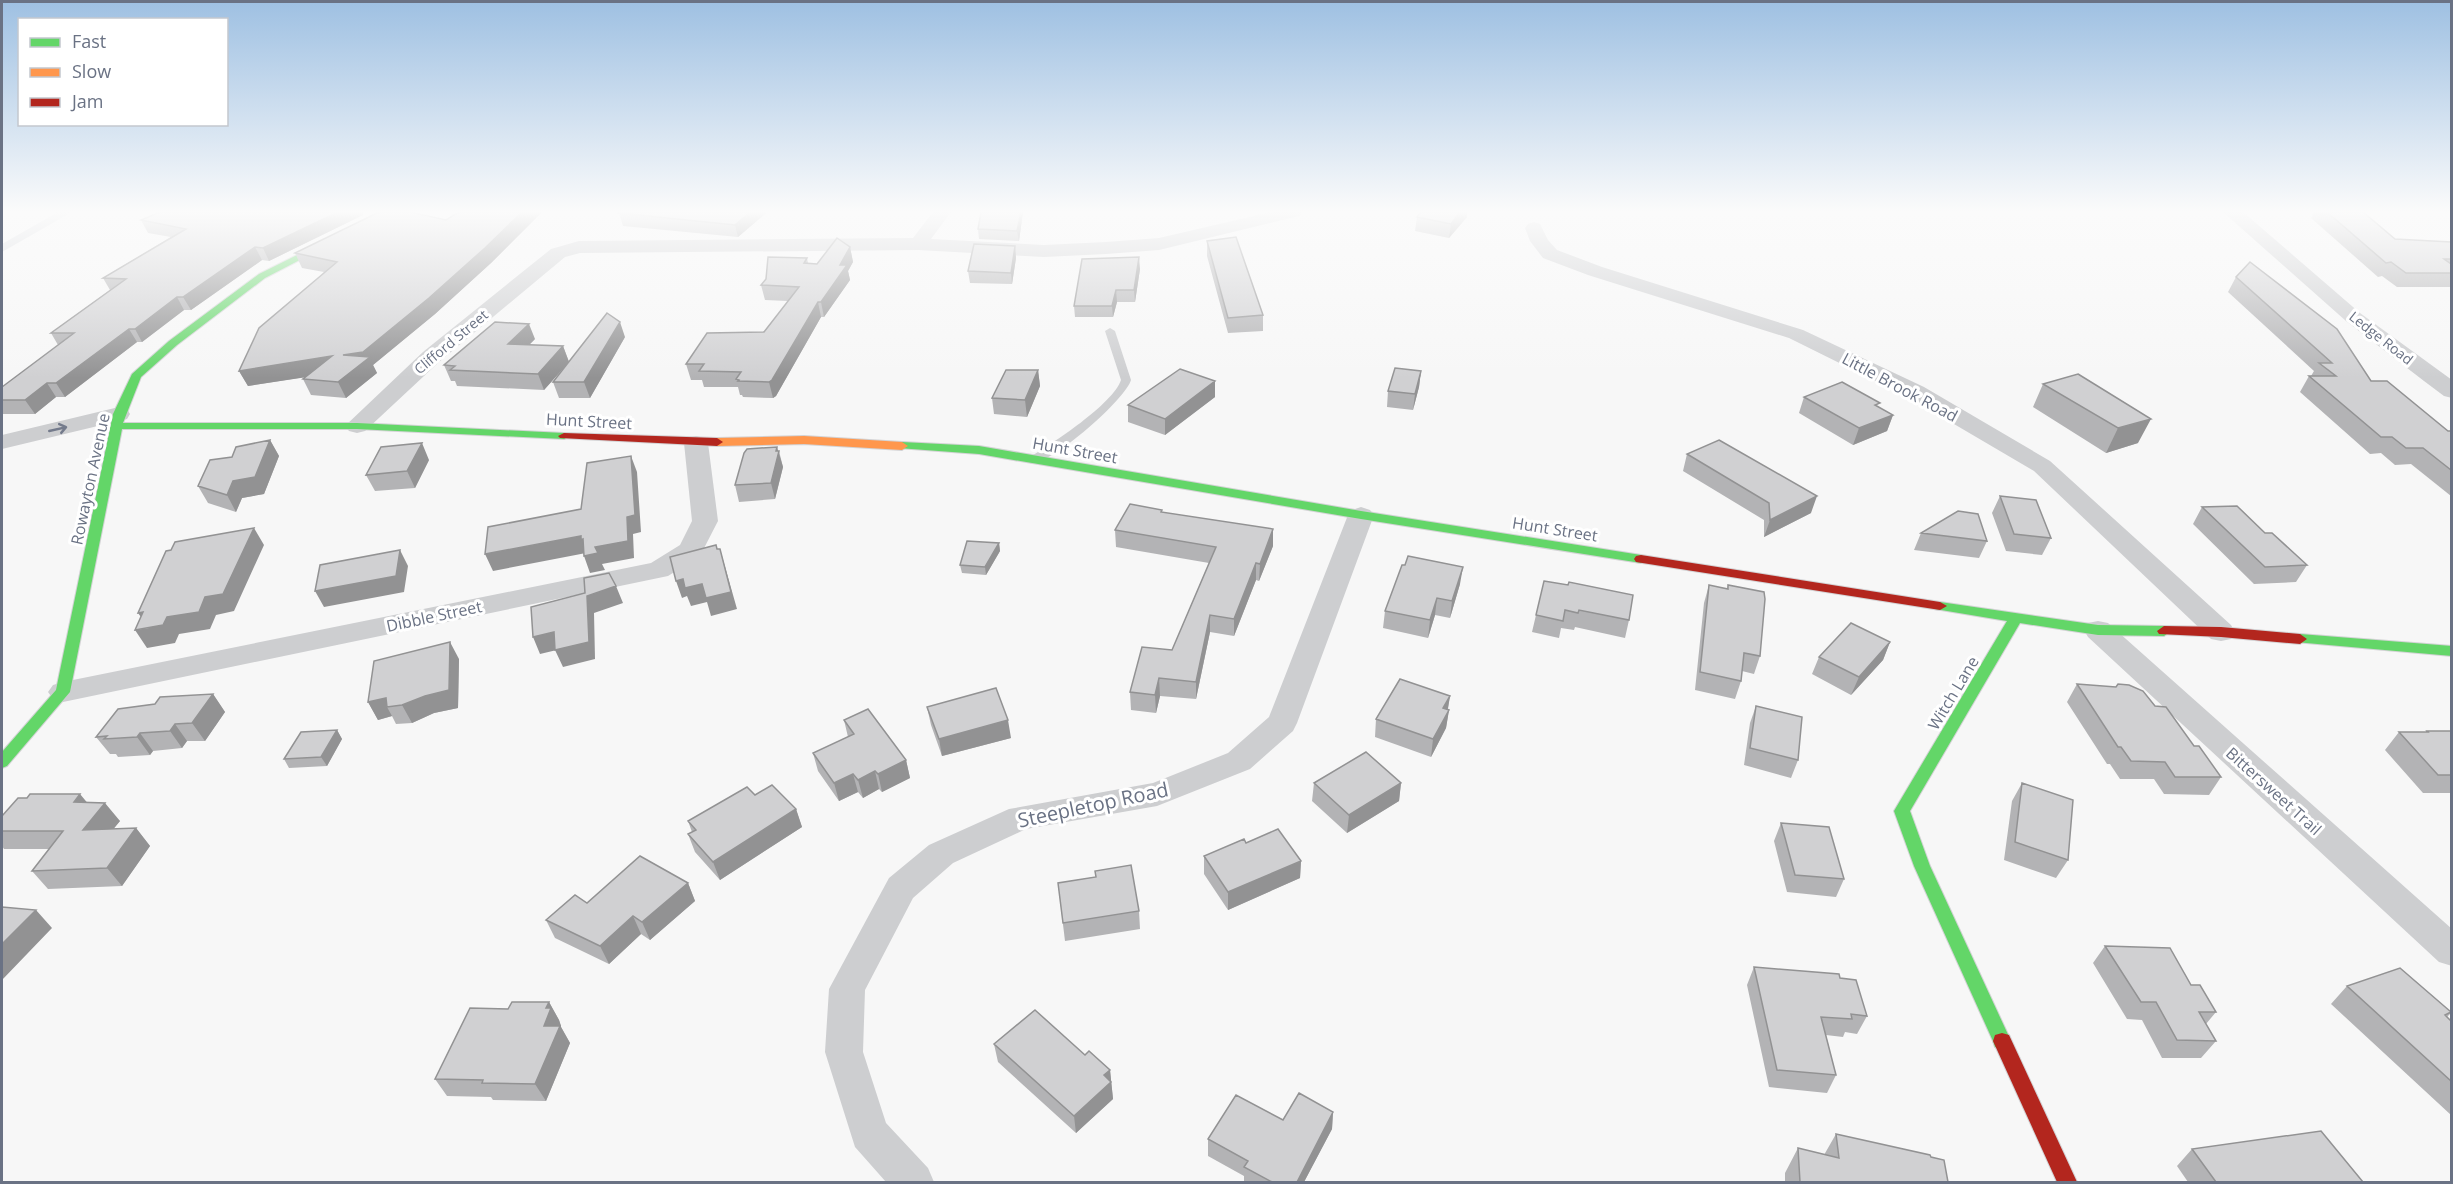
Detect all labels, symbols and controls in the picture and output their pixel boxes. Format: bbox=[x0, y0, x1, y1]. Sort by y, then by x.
legend bbox=[18, 18, 228, 126]
text: Fast bbox=[72, 29, 106, 53]
text: Slow bbox=[72, 59, 111, 83]
text: Jam bbox=[70, 89, 104, 113]
street label: Clifford Street bbox=[410, 305, 492, 378]
street label: Ledge Road bbox=[2345, 307, 2417, 369]
street label: Little Brook Road bbox=[1838, 347, 1962, 427]
street label: Hunt Street bbox=[545, 408, 633, 434]
street label: Rowayton Avenue bbox=[65, 411, 115, 547]
one-way arrow bbox=[49, 422, 68, 434]
street label: Hunt Street bbox=[1031, 432, 1120, 468]
street label: Hunt Street bbox=[1511, 511, 1599, 547]
street label: Dibble Street bbox=[384, 595, 484, 637]
street label: Witch Lane bbox=[1922, 652, 1984, 734]
street label: Bittersweet Trail bbox=[2221, 742, 2327, 840]
street label: Steepletop Road bbox=[1015, 775, 1171, 834]

